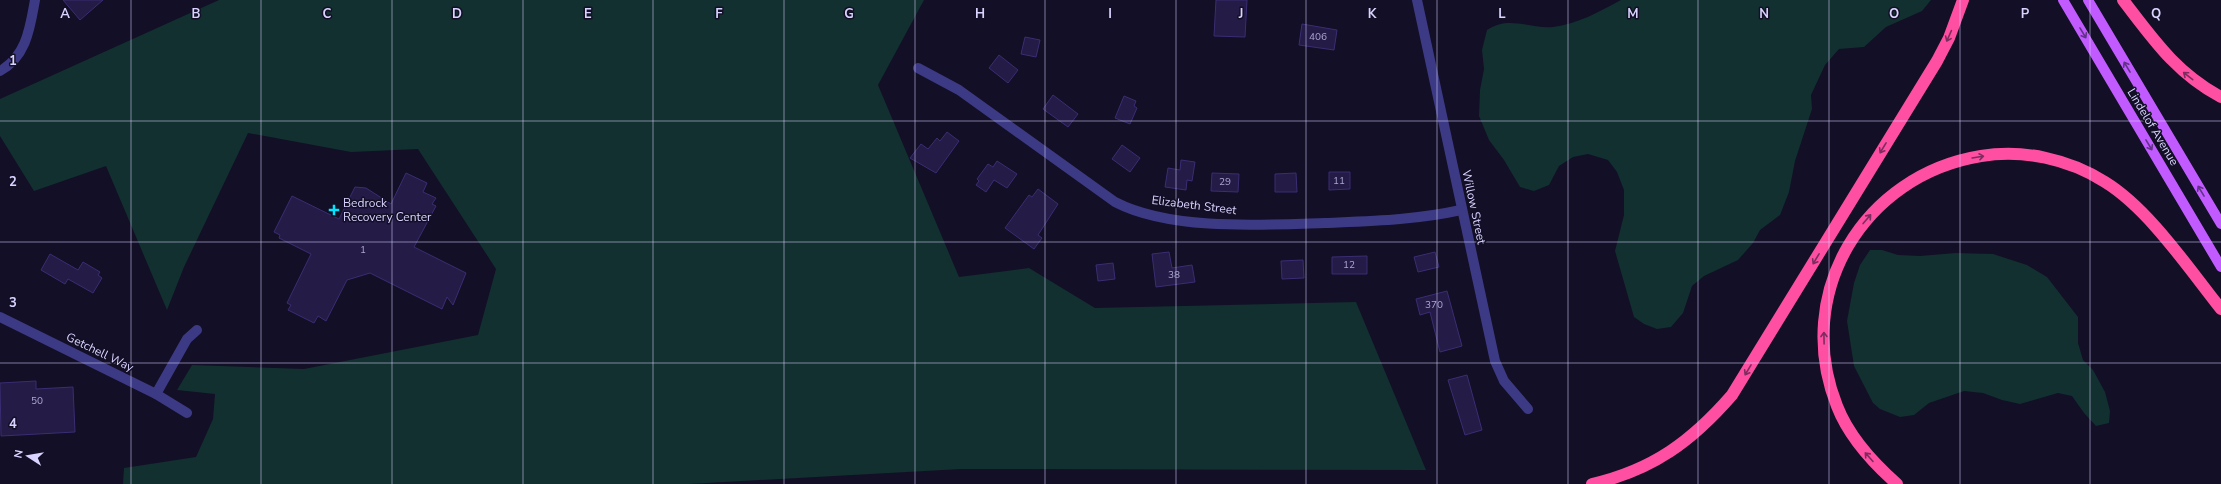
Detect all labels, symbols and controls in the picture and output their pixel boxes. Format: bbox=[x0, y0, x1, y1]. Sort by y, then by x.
text: A bbox=[60, 5, 70, 23]
text: B bbox=[192, 5, 201, 23]
text: C bbox=[323, 5, 332, 23]
text: D bbox=[452, 5, 462, 23]
text: E bbox=[584, 5, 592, 23]
text: F bbox=[715, 5, 723, 23]
text: G bbox=[844, 5, 854, 23]
text: H bbox=[975, 5, 985, 23]
text: I bbox=[1108, 5, 1112, 23]
text: J bbox=[1238, 5, 1243, 23]
text: K bbox=[1368, 5, 1377, 23]
text: L bbox=[1498, 5, 1506, 23]
text: M bbox=[1627, 5, 1639, 23]
text: N bbox=[1759, 5, 1769, 23]
text: O bbox=[1889, 5, 1899, 23]
text: P bbox=[2021, 5, 2030, 23]
text: Q bbox=[2151, 5, 2161, 23]
one-way arrow bbox=[2079, 27, 2087, 39]
house number: 406 bbox=[1309, 30, 1327, 44]
one-way arrow bbox=[1945, 30, 1952, 42]
text: 1 bbox=[9, 52, 17, 70]
one-way arrow bbox=[2123, 61, 2131, 73]
one-way arrow bbox=[2183, 72, 2194, 80]
street label: Lindelof Avenue bbox=[2124, 85, 2182, 169]
one-way arrow bbox=[2146, 139, 2154, 151]
one-way arrow bbox=[1879, 142, 1887, 154]
one-way arrow bbox=[1971, 152, 1984, 160]
street label: Willow Street bbox=[1458, 168, 1490, 246]
text: 2 bbox=[9, 173, 17, 191]
house number: 11 bbox=[1333, 174, 1345, 188]
house number: 29 bbox=[1219, 175, 1231, 189]
one-way arrow bbox=[2197, 185, 2205, 196]
street label: Elizabeth Street bbox=[1151, 192, 1238, 218]
place label: Bedrock Recovery Center bbox=[343, 195, 432, 225]
marker: Bedrock Recovery Center bbox=[328, 204, 340, 216]
one-way arrow bbox=[1863, 213, 1872, 224]
house number: 1 bbox=[360, 243, 366, 257]
one-way arrow bbox=[1811, 253, 1819, 265]
house number: 12 bbox=[1343, 258, 1355, 272]
house number: 38 bbox=[1168, 268, 1180, 282]
text: 3 bbox=[9, 294, 17, 312]
house number: 370 bbox=[1425, 298, 1443, 312]
street label: Getchell Way bbox=[64, 329, 137, 376]
one-way arrow bbox=[1820, 332, 1828, 345]
one-way arrow bbox=[1744, 364, 1752, 376]
house number: 50 bbox=[31, 394, 43, 408]
text: 4 bbox=[9, 415, 17, 433]
north arrow bbox=[8, 436, 48, 476]
text: N bbox=[11, 448, 27, 460]
one-way arrow bbox=[1865, 452, 1874, 462]

